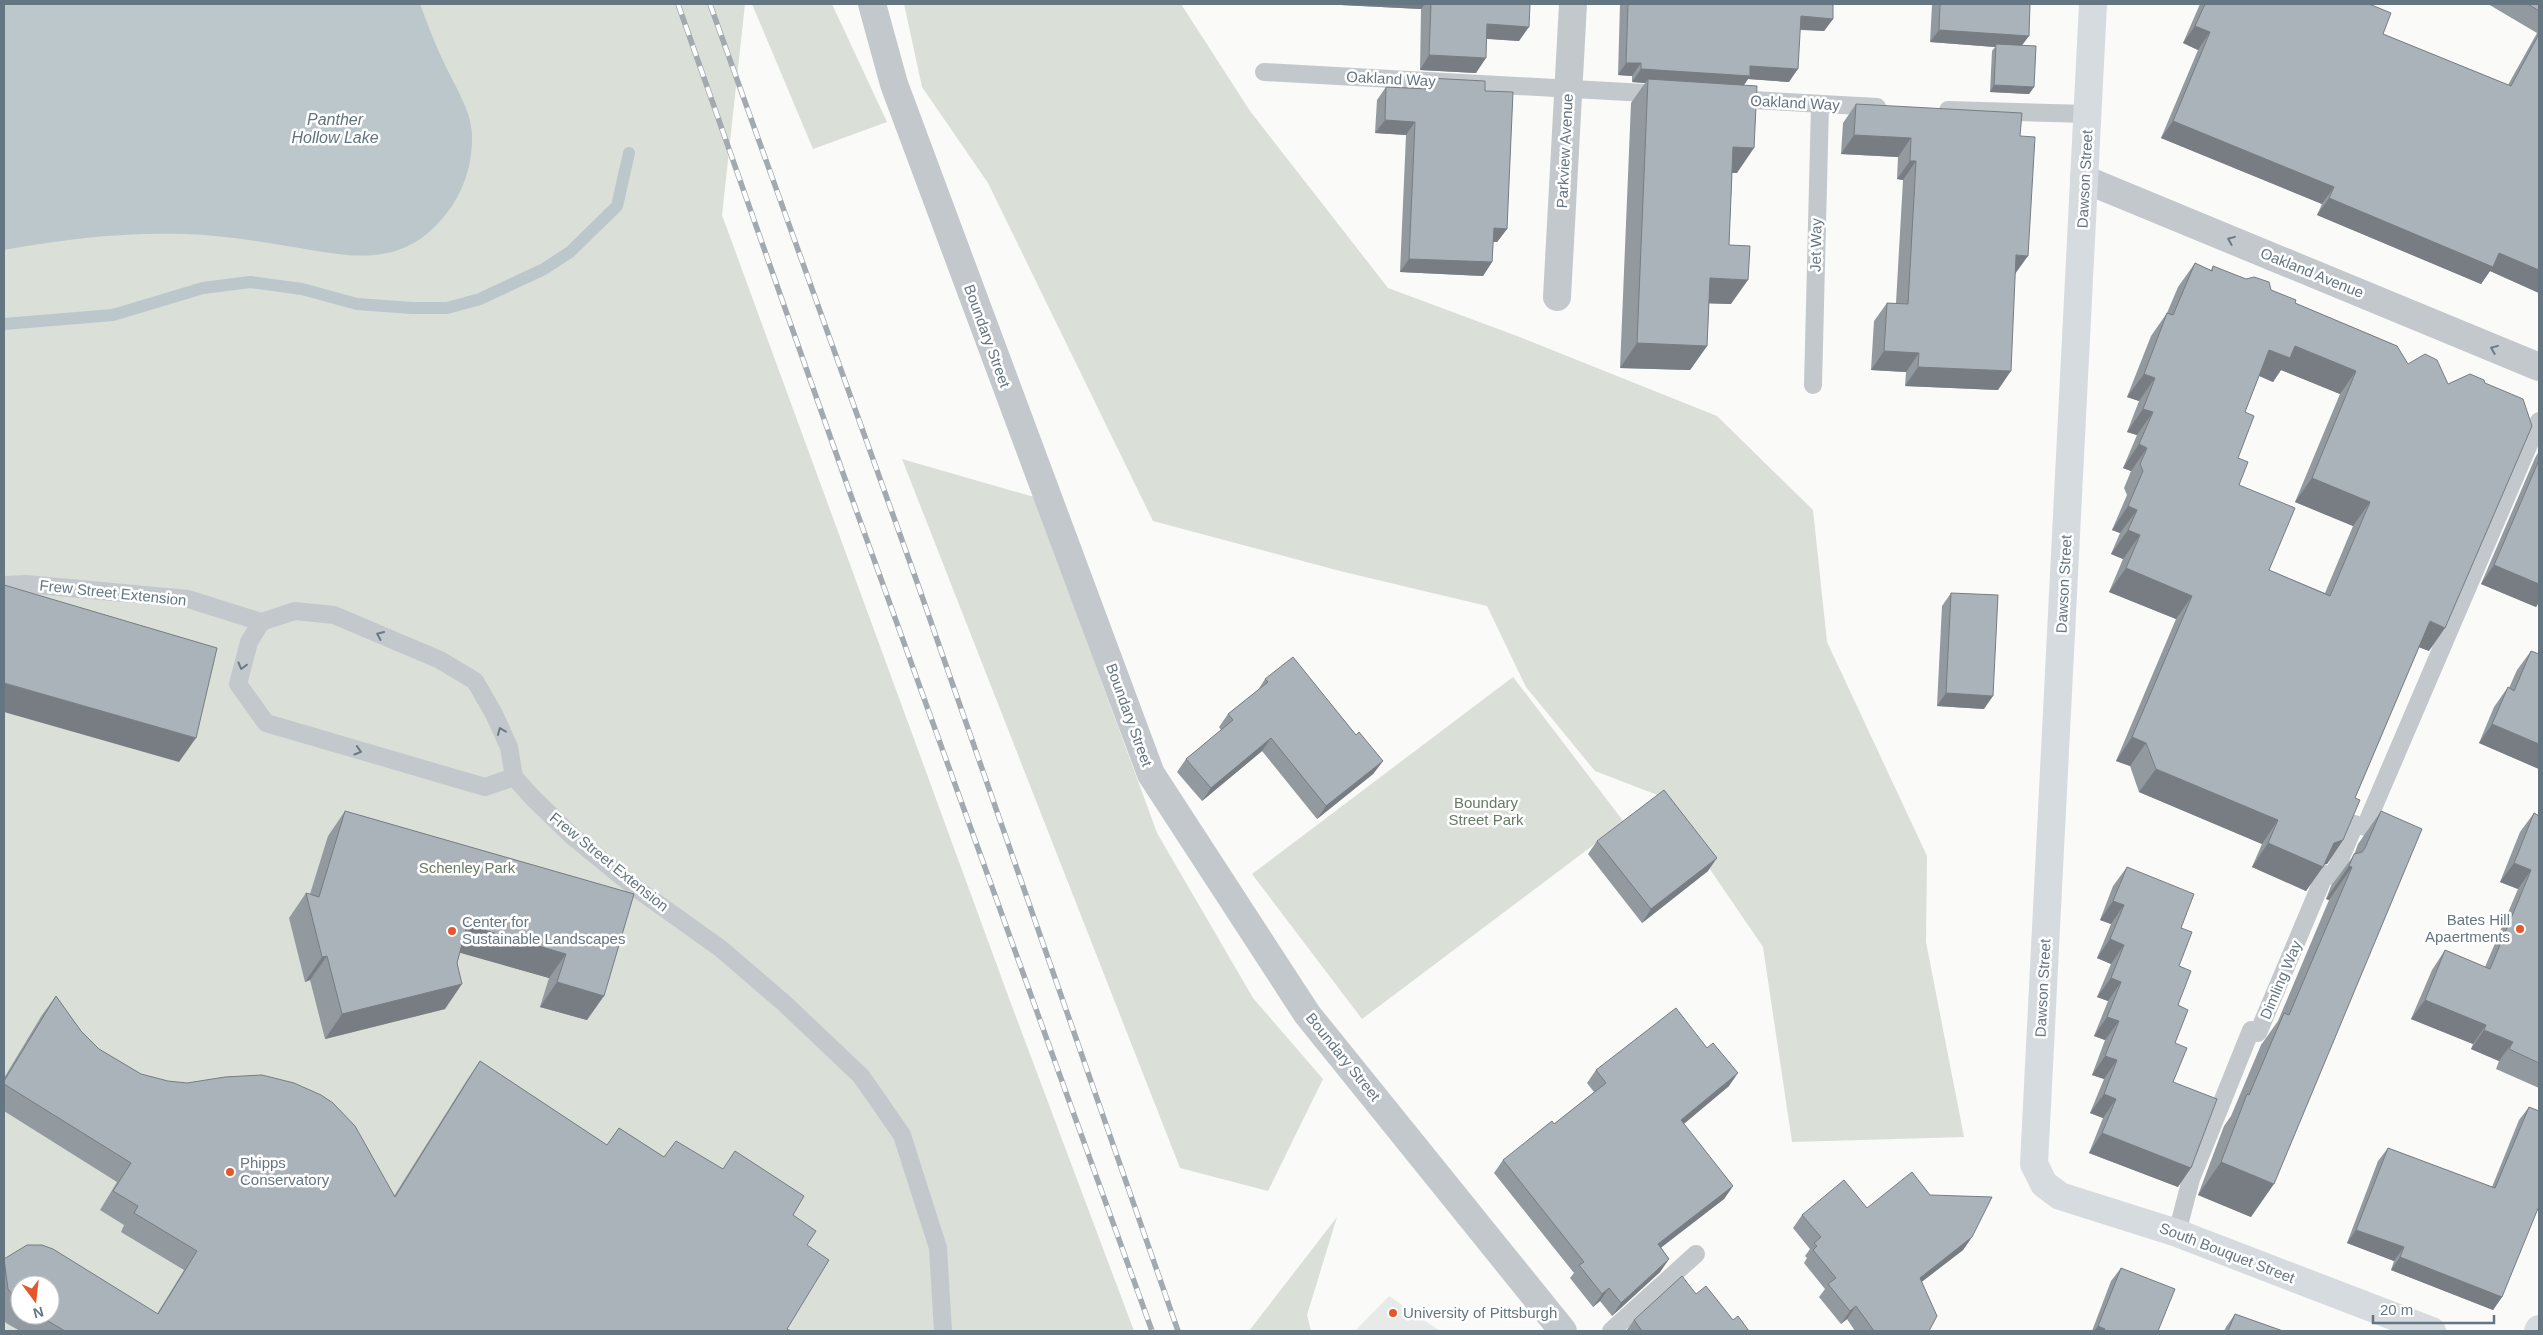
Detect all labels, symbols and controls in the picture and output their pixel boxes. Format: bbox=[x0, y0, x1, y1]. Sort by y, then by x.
street label: Oakland Way bbox=[1346, 68, 1437, 89]
street label: Oakland Way bbox=[1750, 92, 1841, 113]
street label: Parkview Avenue bbox=[1553, 93, 1576, 209]
water label: Panther Hollow Lake bbox=[291, 111, 379, 146]
street label: Dawson Street bbox=[2073, 129, 2096, 229]
street label: Jet Way bbox=[1807, 218, 1824, 272]
one-way arrow bbox=[2227, 236, 2236, 246]
street label: Oakland Avenue bbox=[2258, 244, 2366, 301]
street label: Boundary Street bbox=[961, 282, 1014, 390]
one-way arrow bbox=[2490, 344, 2499, 355]
street label: Dawson Street bbox=[2052, 534, 2075, 634]
street label: Frew Street Extension bbox=[39, 576, 187, 609]
one-way arrow bbox=[376, 631, 385, 642]
street label: Boundary Street bbox=[1103, 661, 1156, 769]
one-way arrow bbox=[238, 662, 248, 670]
one-way arrow bbox=[497, 727, 507, 735]
one-way arrow bbox=[353, 745, 362, 755]
park label: Boundary Street Park bbox=[1448, 794, 1524, 828]
street label: Frew Street Extension bbox=[547, 809, 672, 915]
park label: Schenley Park bbox=[419, 859, 516, 876]
place label: Bates Hill Apaertments bbox=[2425, 911, 2510, 945]
place label: Center for Sustainable Landscapes bbox=[462, 913, 625, 947]
marker: Bates Hill Apaertments bbox=[2514, 923, 2526, 935]
marker: Center for Sustainable Landscapes bbox=[446, 925, 458, 937]
street label: Dawson Street bbox=[2031, 938, 2054, 1038]
street label: Dimling Way bbox=[2256, 938, 2305, 1022]
street label: Boundary Street bbox=[1303, 1009, 1385, 1105]
place label: Phipps Conservatory bbox=[240, 1154, 330, 1188]
marker: Phipps Conservatory bbox=[224, 1166, 236, 1178]
street label: South Bouquet Street bbox=[2157, 1219, 2298, 1286]
north arrow bbox=[10, 1275, 60, 1325]
scale bar bbox=[2373, 1292, 2494, 1324]
text: 20 m bbox=[2380, 1301, 2413, 1318]
text: N bbox=[31, 1304, 45, 1322]
place label: University of Pittsburgh bbox=[1403, 1304, 1557, 1321]
marker: University of Pittsburgh bbox=[1387, 1307, 1399, 1319]

